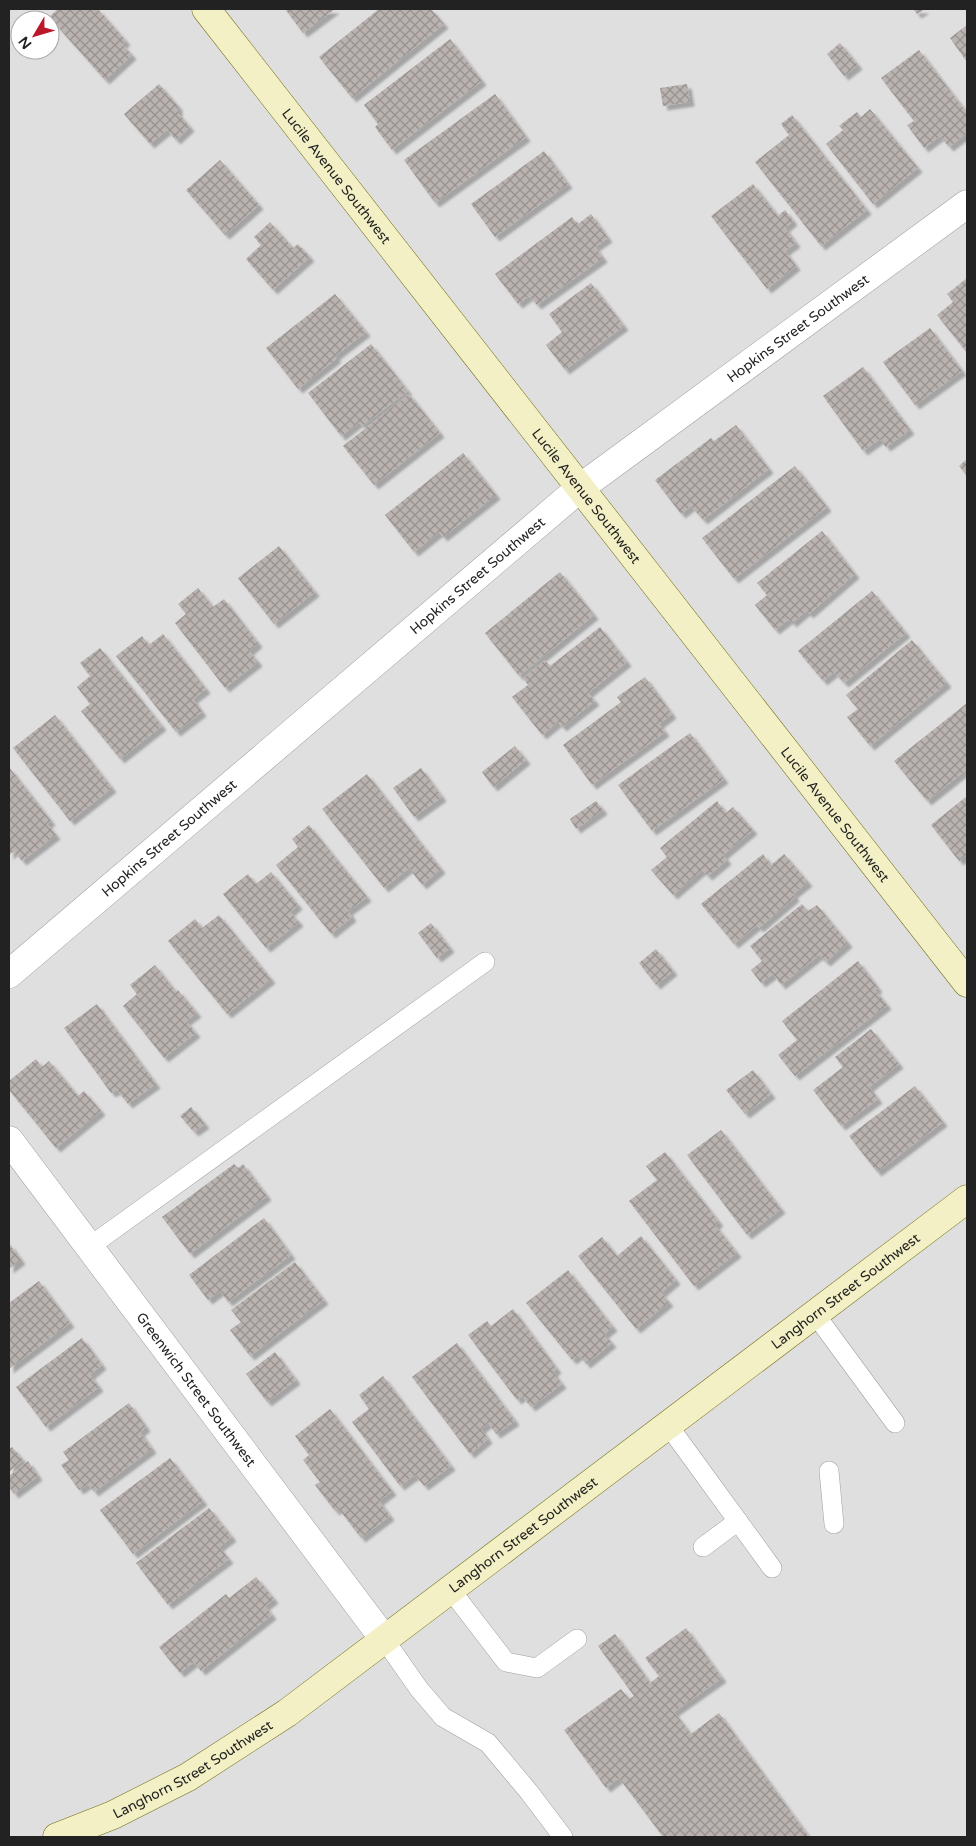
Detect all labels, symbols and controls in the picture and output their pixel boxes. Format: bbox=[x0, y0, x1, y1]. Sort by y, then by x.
north arrow bbox=[10, 10, 60, 60]
text: N bbox=[15, 33, 35, 52]
street label: Lucile Avenue Southwest bbox=[278, 105, 395, 248]
street label: Hopkins Street Southwest bbox=[724, 270, 873, 386]
street label: Lucile Avenue Southwest bbox=[528, 425, 645, 568]
street label: Hopkins Street Southwest bbox=[407, 513, 549, 638]
street label: Lucile Avenue Southwest bbox=[777, 744, 893, 886]
street label: Hopkins Street Southwest bbox=[98, 776, 241, 900]
street label: Langhorn Street Southwest bbox=[768, 1229, 924, 1353]
street label: Greenwich Street Southwest bbox=[133, 1309, 260, 1471]
street label: Langhorn Street Southwest bbox=[446, 1473, 602, 1597]
street label: Langhorn Street Southwest bbox=[110, 1716, 276, 1823]

